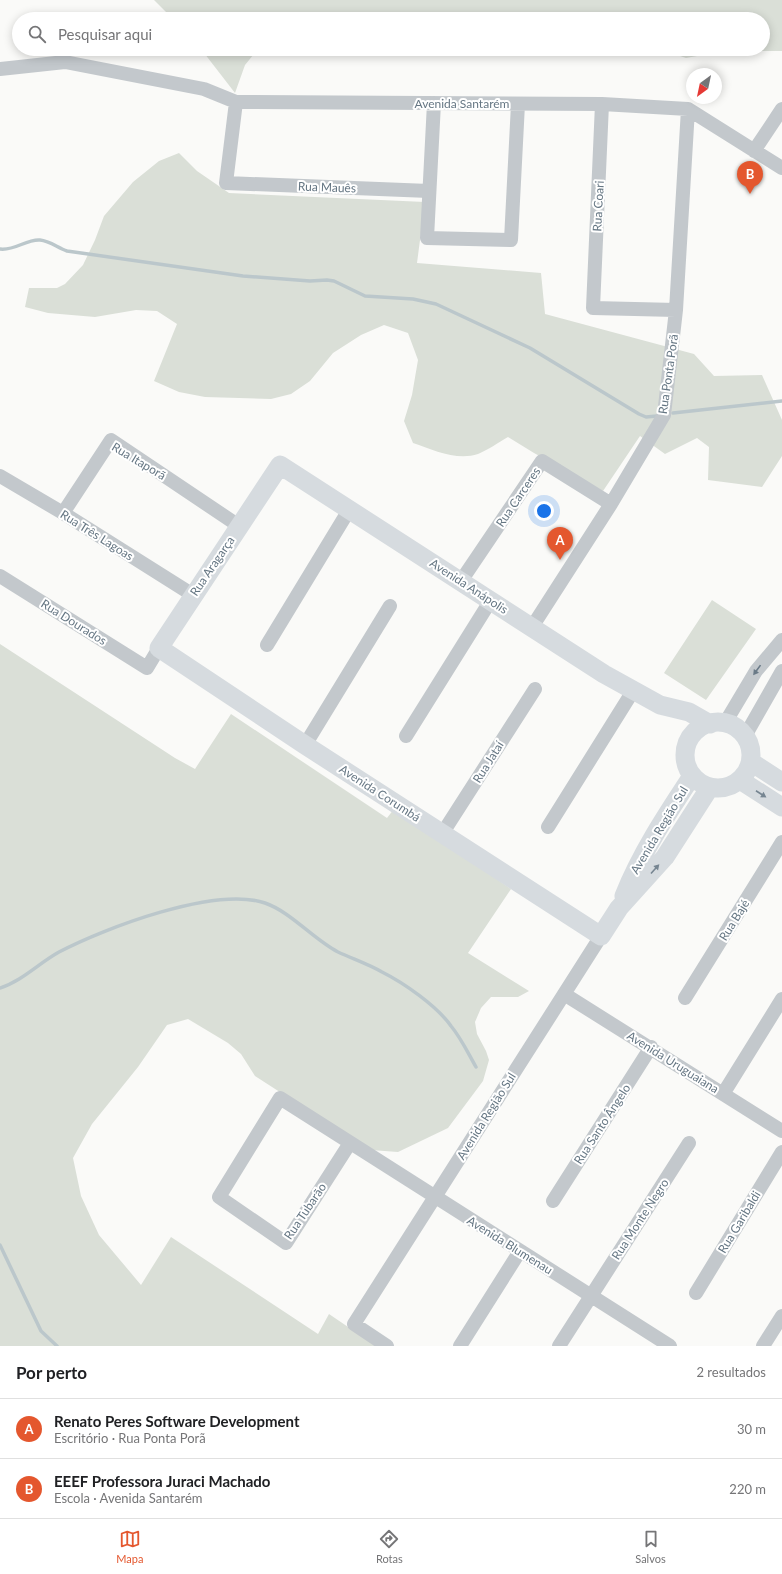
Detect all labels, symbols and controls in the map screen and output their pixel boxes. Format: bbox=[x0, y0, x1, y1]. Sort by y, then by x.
search box bbox=[12, 12, 770, 56]
icon: search bbox=[26, 23, 48, 45]
text: Pesquisar aqui bbox=[58, 25, 152, 43]
north arrow bbox=[686, 68, 722, 104]
street label: Avenida Santarém bbox=[415, 96, 510, 111]
pin: B bbox=[737, 161, 763, 194]
street label: Rua Mauês bbox=[298, 178, 356, 196]
street label: Rua Coari bbox=[589, 180, 607, 232]
street label: Rua Ponta Porã bbox=[655, 333, 681, 415]
street label: Rua Itaporã bbox=[109, 439, 169, 483]
street label: Rua Carceres bbox=[493, 464, 543, 530]
your location bbox=[534, 501, 554, 521]
street label: Rua Três Lagoas bbox=[58, 507, 136, 563]
pin: A bbox=[547, 527, 573, 560]
street label: Rua Aragarça bbox=[186, 533, 238, 599]
street label: Avenida Anápolis bbox=[427, 555, 511, 617]
street label: Rua Dourados bbox=[38, 596, 110, 648]
one-way arrow bbox=[753, 664, 761, 675]
street label: Rua Jataí bbox=[469, 737, 507, 786]
street label: Avenida Corumbá bbox=[337, 761, 423, 825]
street label: Avenida Região Sul bbox=[627, 783, 691, 877]
one-way arrow bbox=[755, 790, 767, 797]
one-way arrow bbox=[650, 864, 659, 874]
street label: Rua Bajé bbox=[715, 897, 753, 943]
street label: Avenida Uruguaiana bbox=[624, 1028, 722, 1096]
street label: Avenida Região Sul bbox=[453, 1070, 519, 1162]
street label: Rua Santo Ângelo bbox=[570, 1081, 634, 1167]
street label: Rua Monte Negro bbox=[608, 1176, 672, 1262]
street label: Rua Tubarão bbox=[281, 1180, 329, 1242]
street label: Rua Garibaldi bbox=[715, 1188, 764, 1256]
street label: Avenida Blumenau bbox=[464, 1213, 556, 1277]
text: Por perto bbox=[16, 1362, 87, 1383]
text: 2 resultados bbox=[696, 1364, 766, 1380]
text: Renato Peres Software Development bbox=[54, 1412, 300, 1430]
text: A bbox=[24, 1421, 34, 1437]
text: 30 m bbox=[737, 1421, 766, 1437]
text: Escritório · Rua Ponta Porã bbox=[54, 1430, 206, 1446]
text: EEEF Professora Juraci Machado bbox=[54, 1472, 270, 1490]
text: B bbox=[25, 1481, 33, 1497]
text: 220 m bbox=[729, 1481, 766, 1497]
text: Escola · Avenida Santarém bbox=[54, 1490, 202, 1506]
tab: Mapa bbox=[116, 1528, 143, 1565]
tab: Rotas bbox=[376, 1528, 403, 1565]
tab: Salvos bbox=[635, 1528, 666, 1565]

